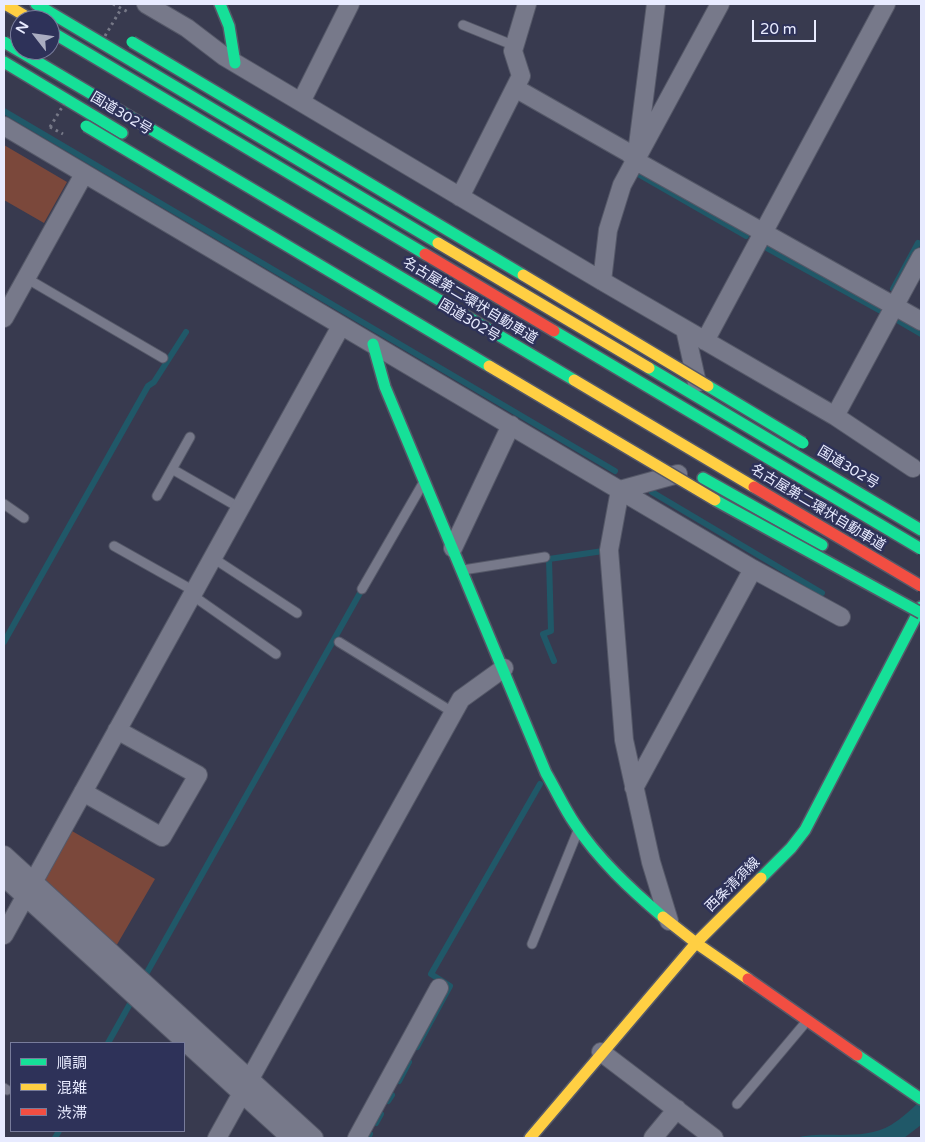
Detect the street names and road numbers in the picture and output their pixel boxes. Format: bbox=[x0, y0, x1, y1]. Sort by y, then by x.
street label: 国道302号 bbox=[87, 89, 155, 139]
street label: 名古屋第二環状自動車道 bbox=[400, 254, 540, 348]
street label: 国道302号 bbox=[435, 296, 503, 346]
street label: 国道302号 bbox=[814, 443, 882, 493]
street label: 名古屋第二環状自動車道 bbox=[748, 461, 888, 555]
street label: 西条清須線 bbox=[702, 854, 764, 916]

